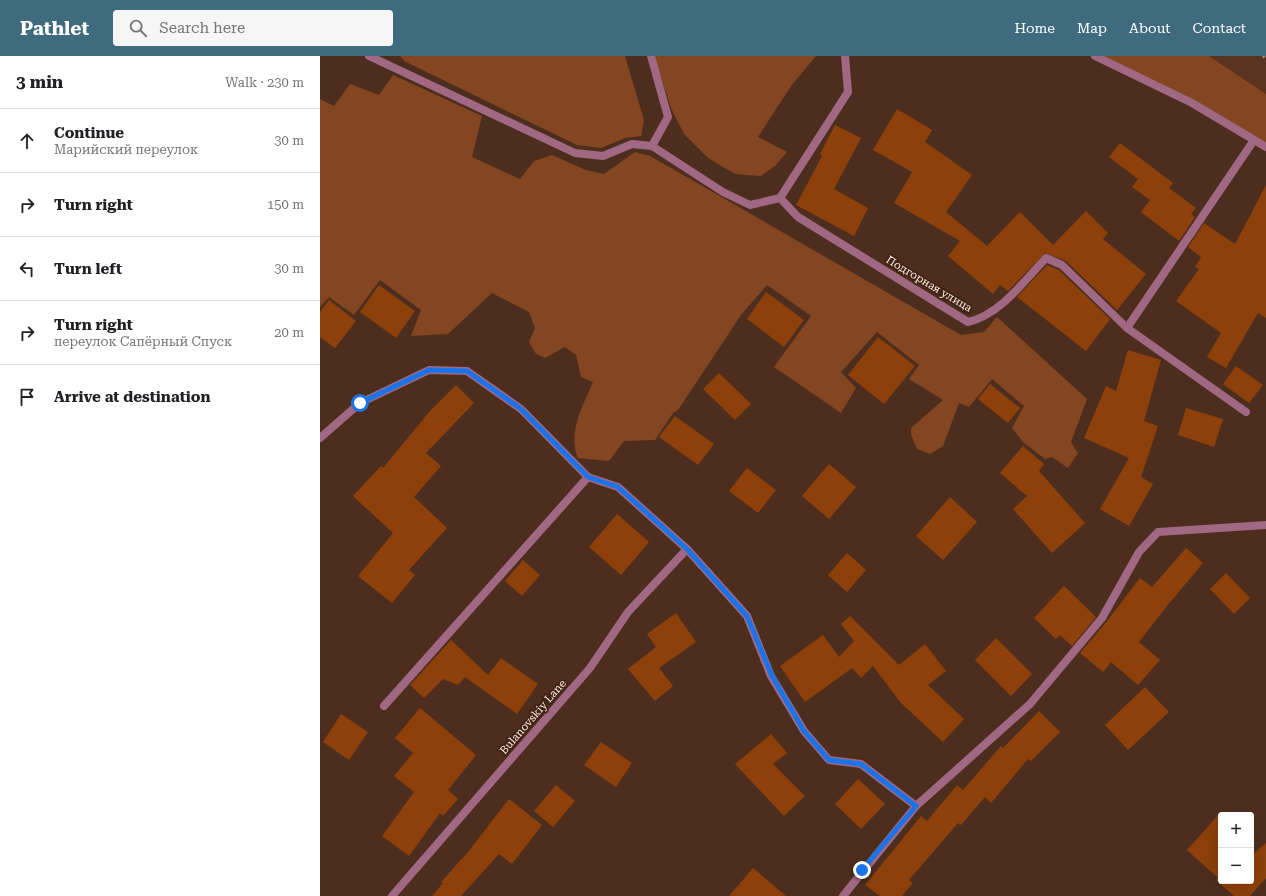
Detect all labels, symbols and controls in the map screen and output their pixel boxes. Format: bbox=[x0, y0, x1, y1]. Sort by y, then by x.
search box bbox=[113, 10, 393, 46]
text: Pathlet bbox=[20, 17, 89, 40]
icon: search bbox=[127, 17, 149, 39]
text: Search here bbox=[159, 19, 245, 37]
text: Home bbox=[1014, 20, 1055, 36]
text: Map bbox=[1077, 20, 1107, 36]
text: About bbox=[1129, 20, 1171, 36]
text: Contact bbox=[1193, 20, 1246, 36]
text: 3 min bbox=[16, 72, 63, 92]
text: Walk · 230 m bbox=[225, 75, 304, 90]
text: Continue bbox=[54, 124, 124, 142]
icon: ahead bbox=[16, 130, 38, 152]
text: 30 m bbox=[274, 133, 304, 148]
text: Марийский переулок bbox=[54, 142, 198, 157]
icon: right bbox=[16, 194, 38, 216]
text: Turn right bbox=[54, 196, 133, 214]
text: 150 m bbox=[267, 197, 304, 212]
street label: Подгорная улица bbox=[884, 253, 974, 315]
icon: left bbox=[16, 258, 38, 280]
text: Turn left bbox=[54, 260, 122, 278]
text: 30 m bbox=[274, 261, 304, 276]
text: Turn right bbox=[54, 316, 133, 334]
icon: right bbox=[16, 322, 38, 344]
text: 20 m bbox=[274, 325, 304, 340]
text: переулок Сапёрный Спуск bbox=[54, 334, 232, 349]
icon: arrive bbox=[16, 386, 38, 408]
text: Arrive at destination bbox=[54, 388, 210, 406]
route start bbox=[351, 394, 369, 412]
street label: Bulanovskiy Lane bbox=[497, 677, 569, 757]
map controls bbox=[1218, 812, 1254, 884]
button: + bbox=[1218, 812, 1254, 848]
button: − bbox=[1218, 848, 1254, 884]
route end bbox=[853, 861, 871, 879]

